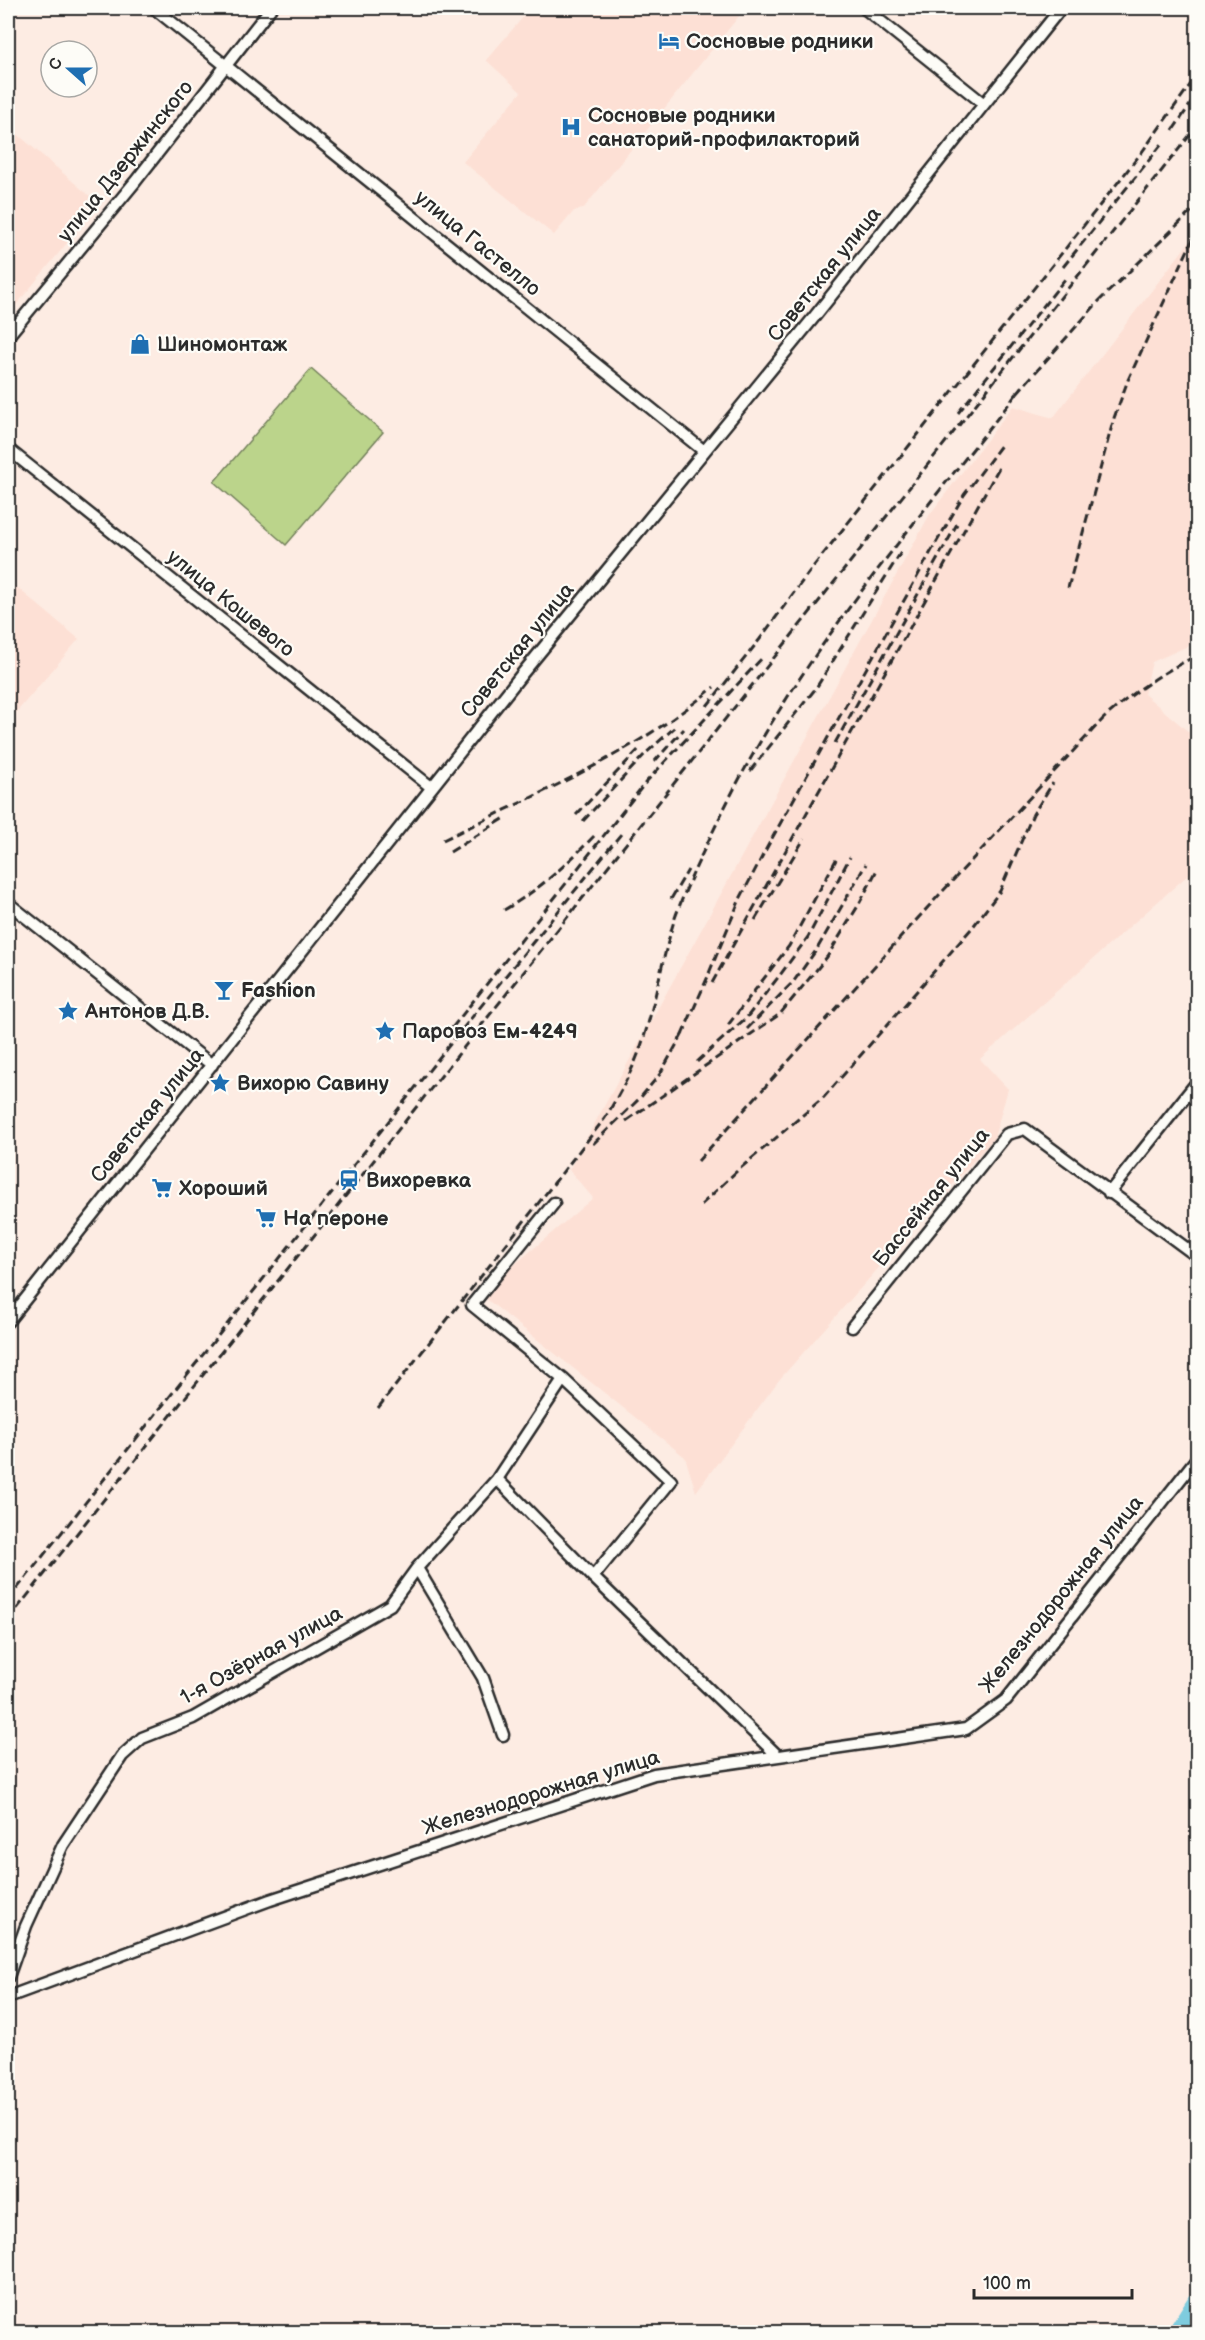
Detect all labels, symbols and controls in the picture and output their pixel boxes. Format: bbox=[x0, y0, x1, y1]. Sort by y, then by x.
hotel icon: Сосновые родники bbox=[657, 29, 681, 53]
place label: Сосновые родники bbox=[686, 29, 874, 54]
north arrow bbox=[39, 39, 99, 99]
text: С bbox=[46, 56, 67, 73]
street label: улица Дзержинского bbox=[52, 75, 198, 247]
place label: Сосновые родники санаторий-профилакторий bbox=[588, 103, 860, 152]
hospital icon: Сосновые родники санаторий-профилакторий bbox=[559, 115, 583, 139]
street label: улица Гастелло bbox=[410, 185, 546, 302]
street label: Советская улица bbox=[762, 201, 887, 347]
shop icon: Шиномонтаж bbox=[128, 332, 152, 356]
place label: Шиномонтаж bbox=[157, 332, 287, 357]
street label: улица Кошевого bbox=[162, 544, 299, 662]
street label: Советская улица bbox=[455, 577, 580, 723]
bar icon: Fashion bbox=[212, 978, 236, 1002]
place label: Fashion bbox=[241, 978, 316, 1003]
place icon: Антонов Д.В. bbox=[56, 999, 80, 1023]
place label: Антонов Д.В. bbox=[84, 999, 209, 1024]
place icon: Паровоз Ем-4249 bbox=[373, 1019, 397, 1043]
place label: Паровоз Ем-4249 bbox=[402, 1019, 578, 1044]
street label: Советская улица bbox=[85, 1042, 210, 1188]
place icon: Вихорю Савину bbox=[208, 1071, 232, 1095]
place label: Вихорю Савину bbox=[237, 1071, 389, 1096]
street label: Бассейная улица bbox=[868, 1123, 995, 1272]
station icon: Вихоревка bbox=[337, 1168, 361, 1192]
place label: Вихоревка bbox=[366, 1168, 472, 1193]
supermarket icon: Хороший bbox=[150, 1176, 174, 1200]
place label: Хороший bbox=[178, 1176, 268, 1201]
supermarket icon: На пероне bbox=[254, 1206, 278, 1230]
place label: На пероне bbox=[283, 1206, 389, 1231]
street label: Железнодорожная улица bbox=[974, 1490, 1149, 1698]
street label: 1-я Озёрная улица bbox=[176, 1600, 347, 1710]
street label: Железнодорожная улица bbox=[420, 1744, 663, 1840]
scale bar bbox=[974, 2262, 1132, 2300]
text: 100 m bbox=[983, 2273, 1031, 2294]

